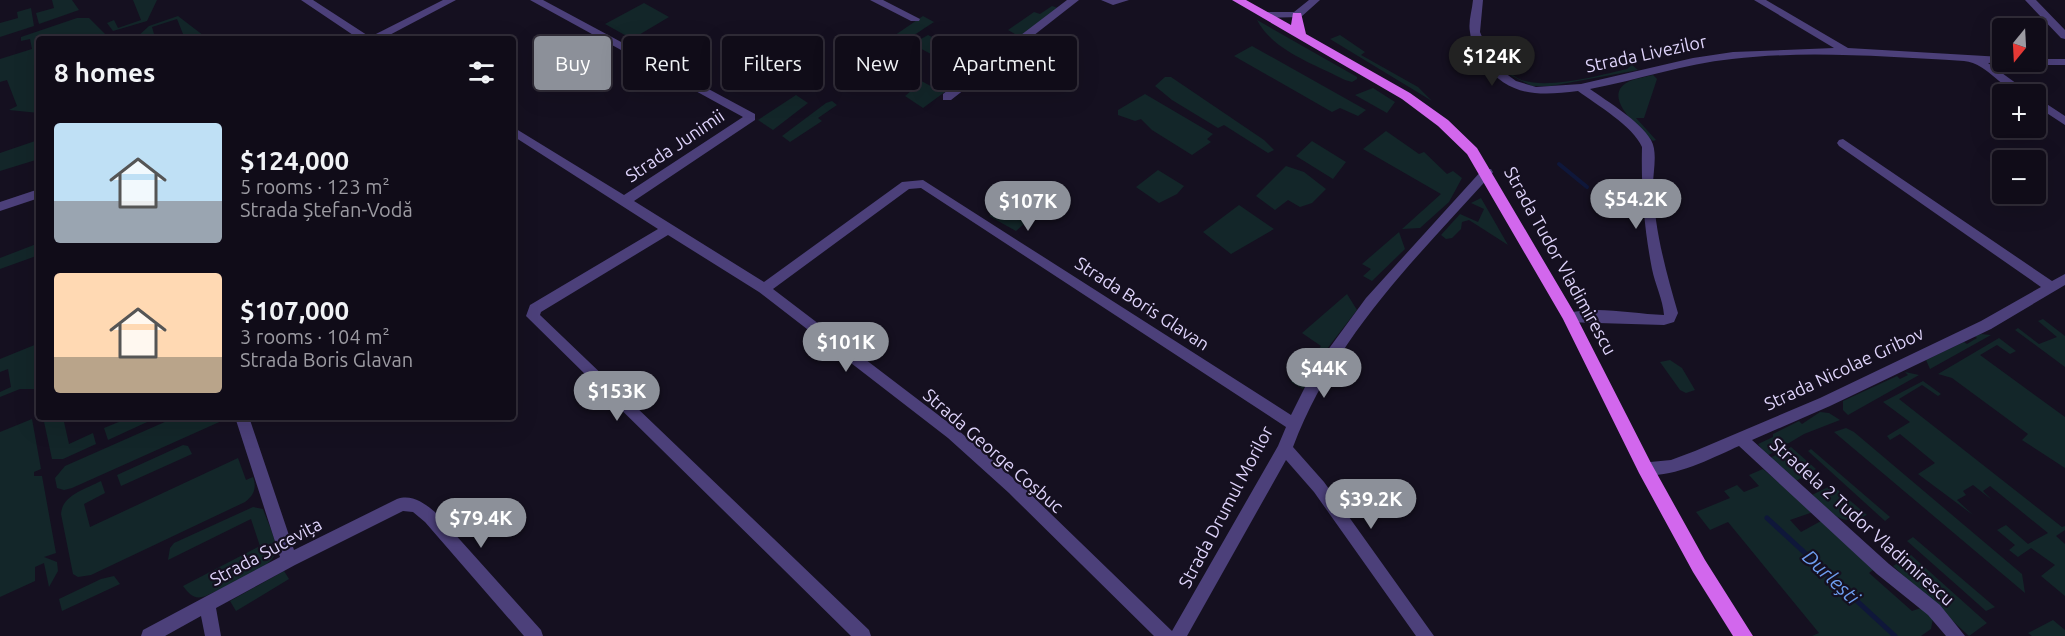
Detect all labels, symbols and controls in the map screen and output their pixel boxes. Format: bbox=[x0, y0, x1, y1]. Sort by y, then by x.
north arrow bbox=[1992, 18, 2046, 72]
map controls bbox=[1992, 18, 2046, 204]
street label: Strada Livezilor bbox=[1583, 30, 1708, 76]
chip: Buy bbox=[534, 36, 611, 90]
chip: Rent bbox=[623, 36, 710, 90]
chip: Filters bbox=[722, 36, 823, 90]
chip: New bbox=[835, 36, 920, 90]
chip: Apartment bbox=[932, 36, 1077, 90]
pin: $124K bbox=[1450, 36, 1534, 87]
text: $124K bbox=[1463, 44, 1521, 67]
icon: filters bbox=[465, 56, 498, 89]
text: 8 homes bbox=[54, 58, 155, 87]
button: + bbox=[1992, 84, 2046, 138]
street label: Strada Junimii bbox=[621, 105, 728, 185]
text: $124,000 bbox=[240, 146, 349, 175]
icon: home bbox=[102, 147, 174, 219]
button: − bbox=[1992, 150, 2046, 204]
street label: Strada Tudor Vladimirescu bbox=[1501, 163, 1621, 358]
text: 5 rooms · 123 m² bbox=[240, 175, 390, 198]
pin: $54.2K bbox=[1587, 179, 1685, 230]
pin: $107K bbox=[986, 181, 1070, 232]
text: $54.2K bbox=[1604, 187, 1668, 210]
text: $107K bbox=[999, 189, 1057, 212]
text: Strada Ștefan-Vodă bbox=[240, 198, 413, 221]
street label: Strada Boris Glavan bbox=[1072, 252, 1213, 354]
text: $107,000 bbox=[240, 296, 349, 325]
icon: home bbox=[102, 297, 174, 369]
pin: $101K bbox=[804, 322, 888, 373]
street label: Strada Nicolae Gribov bbox=[1761, 322, 1927, 414]
text: 3 rooms · 104 m² bbox=[240, 325, 390, 348]
text: $101K bbox=[817, 330, 875, 353]
text: Strada Boris Glavan bbox=[240, 348, 413, 371]
pin: $44K bbox=[1288, 348, 1360, 399]
text: $44K bbox=[1300, 356, 1348, 379]
pin: $153K bbox=[575, 371, 659, 422]
text: $153K bbox=[588, 379, 646, 402]
street label: Strada George Coșbuc bbox=[920, 384, 1068, 516]
street label: Strada Drumul Morilor bbox=[1174, 422, 1276, 591]
street label: Stradela 2 Tudor Vladimirescu bbox=[1767, 433, 1959, 609]
pin: $39.2K bbox=[1322, 479, 1420, 530]
text: $39.2K bbox=[1339, 487, 1403, 510]
pin: $79.4K bbox=[432, 498, 530, 549]
text: $79.4K bbox=[449, 506, 513, 529]
street label: Strada Sucevița bbox=[206, 513, 325, 589]
water label: Durlești bbox=[1798, 545, 1865, 609]

